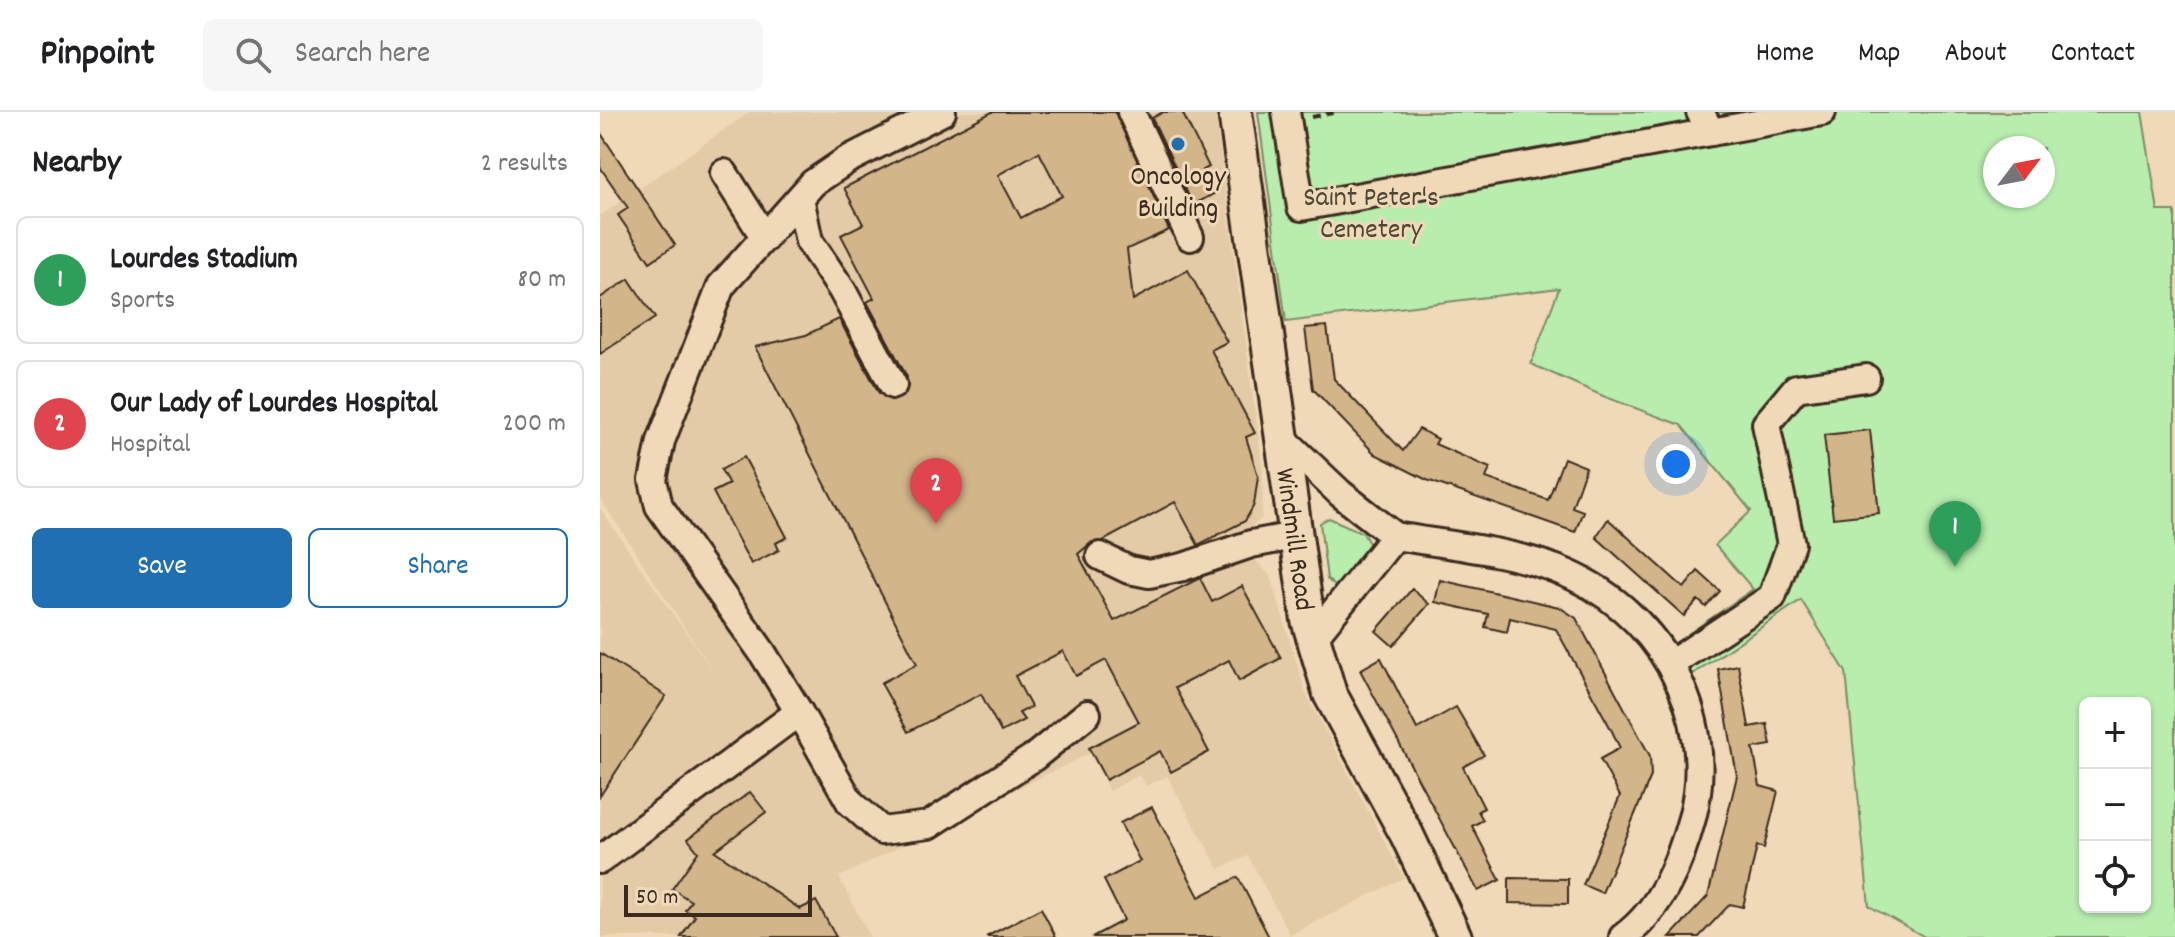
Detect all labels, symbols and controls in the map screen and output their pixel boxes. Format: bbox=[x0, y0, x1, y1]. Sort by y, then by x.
search box bbox=[203, 19, 763, 91]
text: Pinpoint bbox=[40, 28, 155, 83]
icon: search bbox=[231, 33, 275, 77]
text: Search here bbox=[295, 34, 430, 77]
text: Home bbox=[1756, 35, 1814, 75]
text: Map bbox=[1858, 35, 1900, 75]
text: About bbox=[1944, 35, 2007, 75]
text: Contact bbox=[2051, 35, 2135, 75]
marker: Oncology Building bbox=[1169, 135, 1187, 153]
north arrow bbox=[1983, 136, 2055, 208]
text: Nearby bbox=[32, 140, 121, 189]
text: 2 results bbox=[481, 146, 568, 183]
place label: Oncology Building bbox=[1130, 159, 1226, 231]
park label: Saint Peter's Cemetery bbox=[1303, 180, 1439, 252]
text: Lourdes Stadium bbox=[110, 240, 298, 283]
text: 1 bbox=[57, 262, 63, 299]
text: 80 m bbox=[518, 262, 566, 299]
text: Sports bbox=[110, 283, 175, 320]
text: Our Lady of Lourdes Hospital bbox=[110, 384, 438, 427]
text: 2 bbox=[54, 406, 66, 443]
text: 200 m bbox=[502, 406, 566, 443]
text: Hospital bbox=[110, 427, 191, 464]
your location bbox=[1656, 444, 1696, 484]
pin: 2 bbox=[910, 458, 962, 524]
street label: Windmill Road bbox=[1262, 466, 1322, 614]
pin: 1 bbox=[1929, 501, 1981, 567]
button: Save bbox=[32, 528, 292, 608]
button: Share bbox=[308, 528, 568, 608]
map controls bbox=[2079, 697, 2151, 913]
button: + bbox=[2079, 697, 2151, 769]
button: − bbox=[2079, 769, 2151, 841]
button: locate bbox=[2079, 841, 2151, 913]
scale bar bbox=[624, 881, 812, 917]
text: 50 m bbox=[636, 883, 678, 914]

